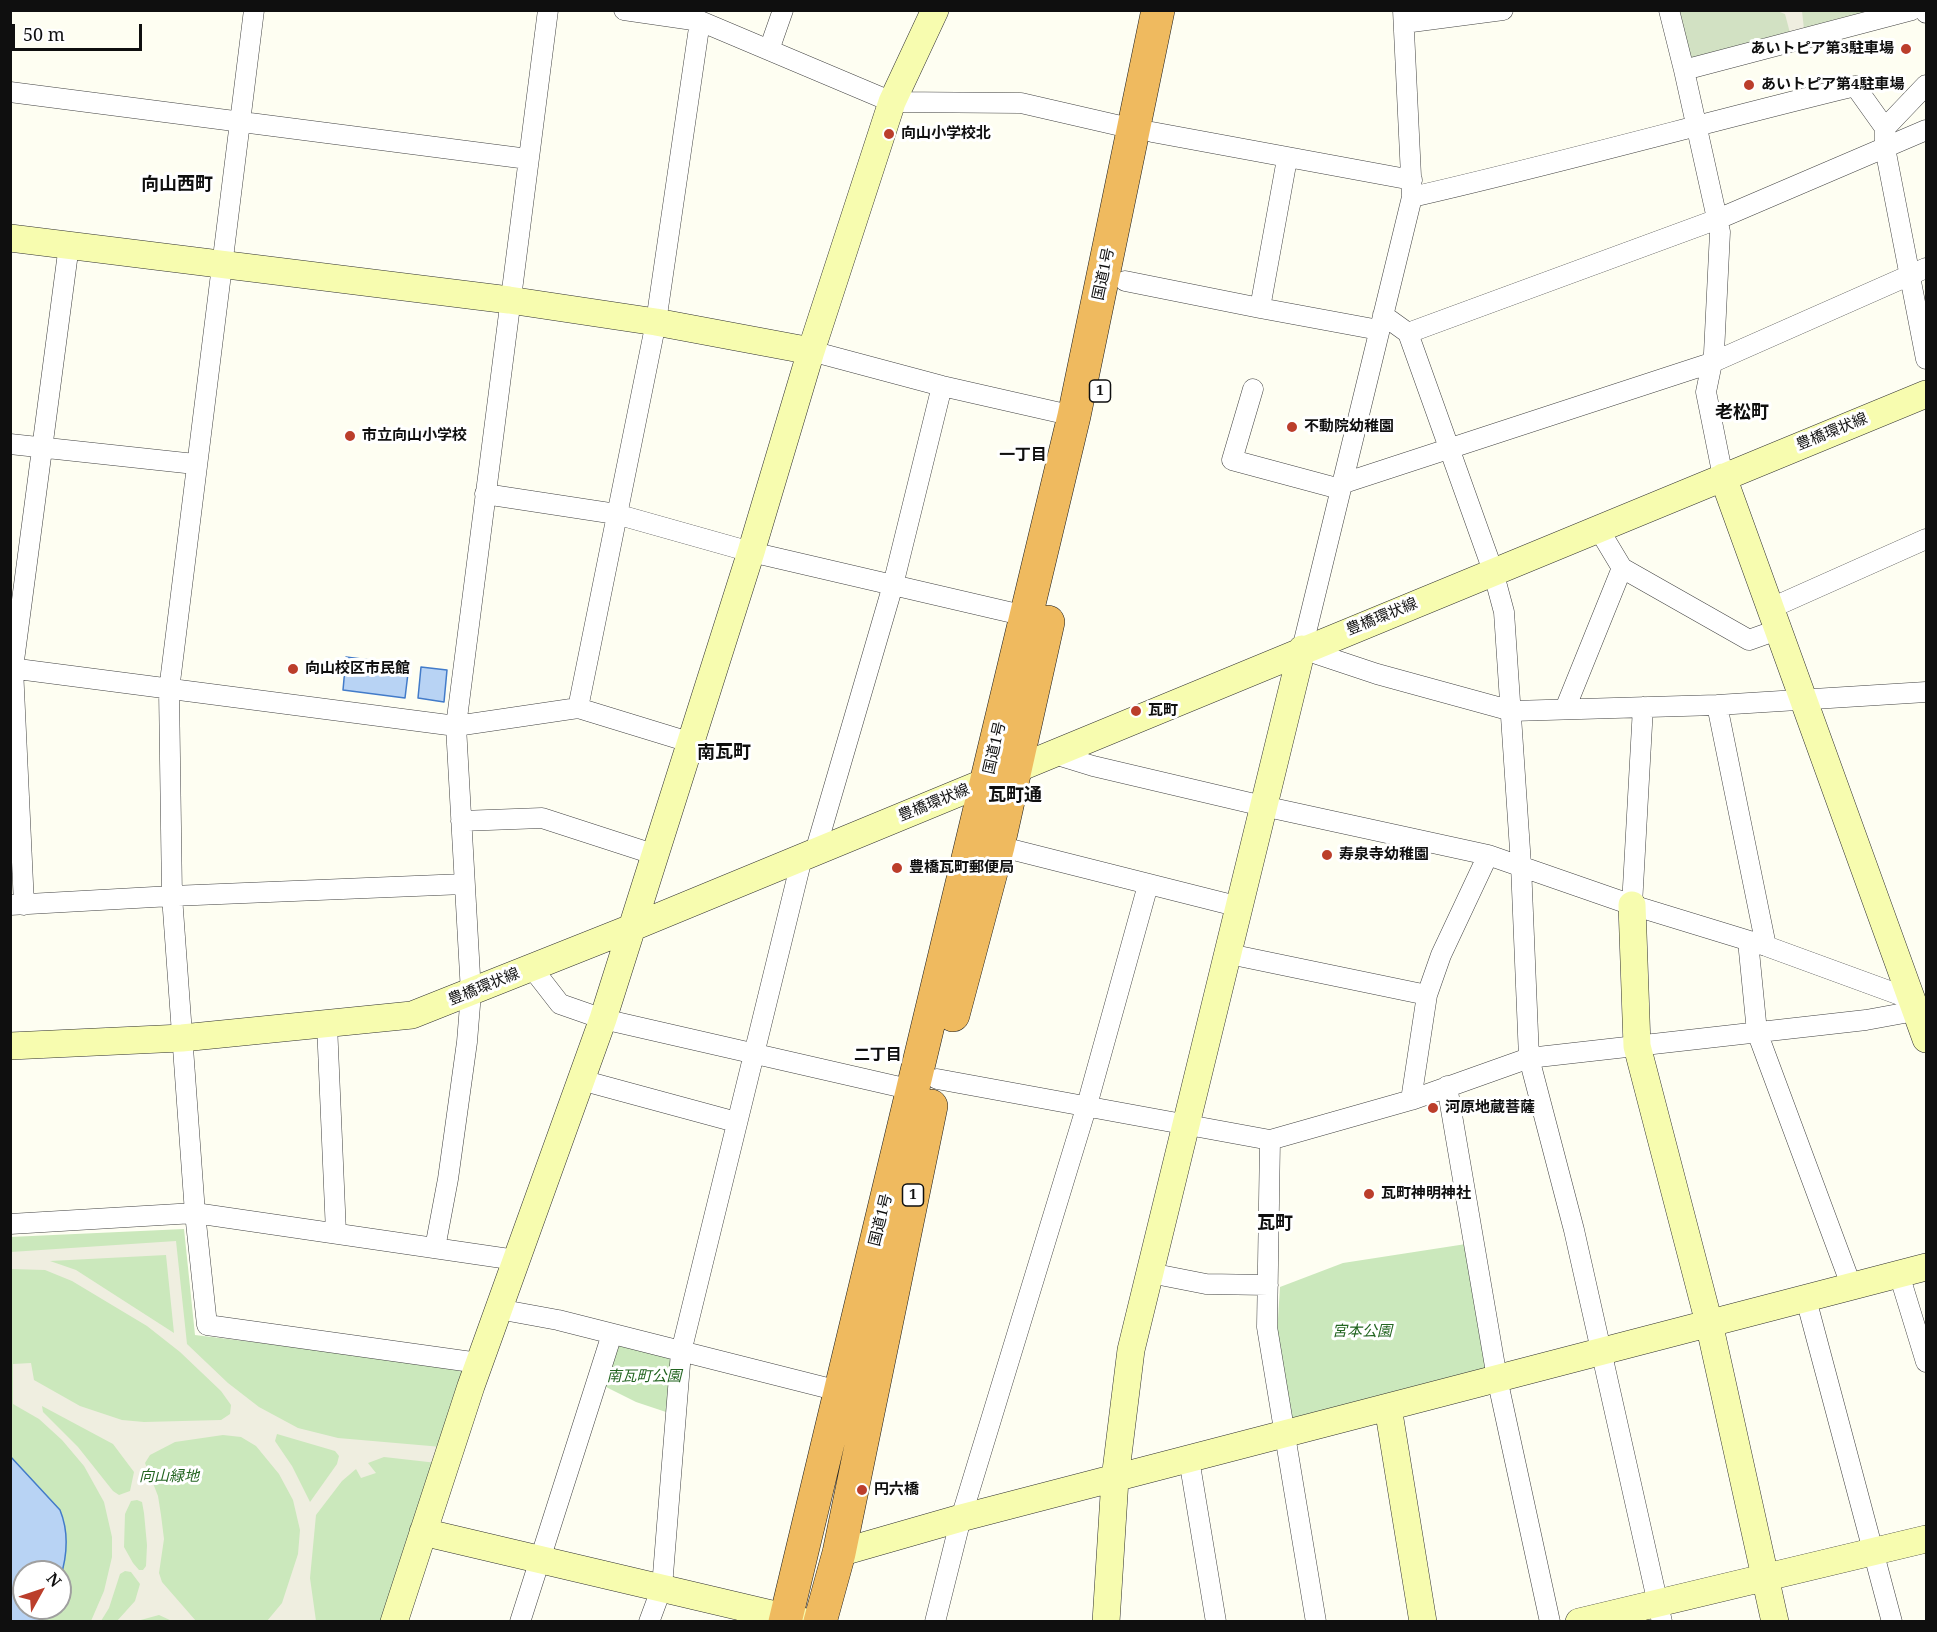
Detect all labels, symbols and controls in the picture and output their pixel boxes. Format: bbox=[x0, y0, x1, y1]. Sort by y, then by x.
scale bar bbox=[15, 12, 146, 50]
text: 50 m bbox=[23, 22, 65, 46]
place label: あいトピア第3駐車場 bbox=[1751, 40, 1894, 58]
marker: あいトピア第3駐車場 bbox=[1899, 42, 1913, 56]
place label: あいトピア第4駐車場 bbox=[1761, 76, 1904, 94]
marker: あいトピア第4駐車場 bbox=[1742, 78, 1756, 92]
place label: 向山小学校北 bbox=[901, 125, 991, 143]
marker: 向山小学校北 bbox=[882, 127, 896, 141]
district label: 向山西町 bbox=[141, 174, 213, 196]
street label: 国道1号 bbox=[1090, 246, 1118, 302]
road number: 1 bbox=[1090, 380, 1110, 402]
district label: 老松町 bbox=[1715, 402, 1769, 424]
street label: 豊橋環状線 bbox=[1794, 410, 1870, 454]
place label: 不動院幼稚園 bbox=[1304, 418, 1394, 436]
marker: 不動院幼稚園 bbox=[1285, 420, 1299, 434]
place label: 市立向山小学校 bbox=[362, 427, 467, 445]
marker: 市立向山小学校 bbox=[343, 429, 357, 443]
district label: 一丁目 bbox=[999, 445, 1047, 465]
street label: 豊橋環状線 bbox=[1344, 595, 1420, 639]
place label: 向山校区市民館 bbox=[305, 660, 410, 678]
marker: 向山校区市民館 bbox=[286, 662, 300, 676]
place label: 瓦町 bbox=[1148, 702, 1178, 720]
marker: 瓦町 bbox=[1129, 704, 1143, 718]
street label: 国道1号 bbox=[980, 720, 1010, 776]
district label: 南瓦町 bbox=[697, 742, 751, 764]
street label: 豊橋環状線 bbox=[896, 781, 972, 825]
district label: 瓦町通 bbox=[988, 785, 1042, 807]
place label: 寿泉寺幼稚園 bbox=[1339, 846, 1429, 864]
marker: 寿泉寺幼稚園 bbox=[1320, 848, 1334, 862]
place label: 豊橋瓦町郵便局 bbox=[909, 859, 1014, 877]
marker: 豊橋瓦町郵便局 bbox=[890, 861, 904, 875]
street label: 豊橋環状線 bbox=[446, 965, 522, 1009]
district label: 二丁目 bbox=[854, 1045, 902, 1065]
place label: 河原地蔵菩薩 bbox=[1445, 1099, 1535, 1117]
marker: 河原地蔵菩薩 bbox=[1426, 1101, 1440, 1115]
road number: 1 bbox=[902, 1184, 924, 1206]
place label: 瓦町神明神社 bbox=[1381, 1185, 1471, 1203]
marker: 瓦町神明神社 bbox=[1362, 1187, 1376, 1201]
street label: 国道1号 bbox=[866, 1192, 896, 1248]
district label: 瓦町 bbox=[1257, 1213, 1293, 1235]
park label: 宮本公園 bbox=[1332, 1323, 1392, 1341]
park label: 南瓦町公園 bbox=[607, 1368, 681, 1386]
park label: 向山緑地 bbox=[139, 1468, 199, 1486]
place label: 円六橋 bbox=[874, 1481, 919, 1499]
marker: 円六橋 bbox=[855, 1483, 869, 1497]
north arrow bbox=[12, 1560, 72, 1620]
text: N bbox=[42, 1568, 67, 1592]

